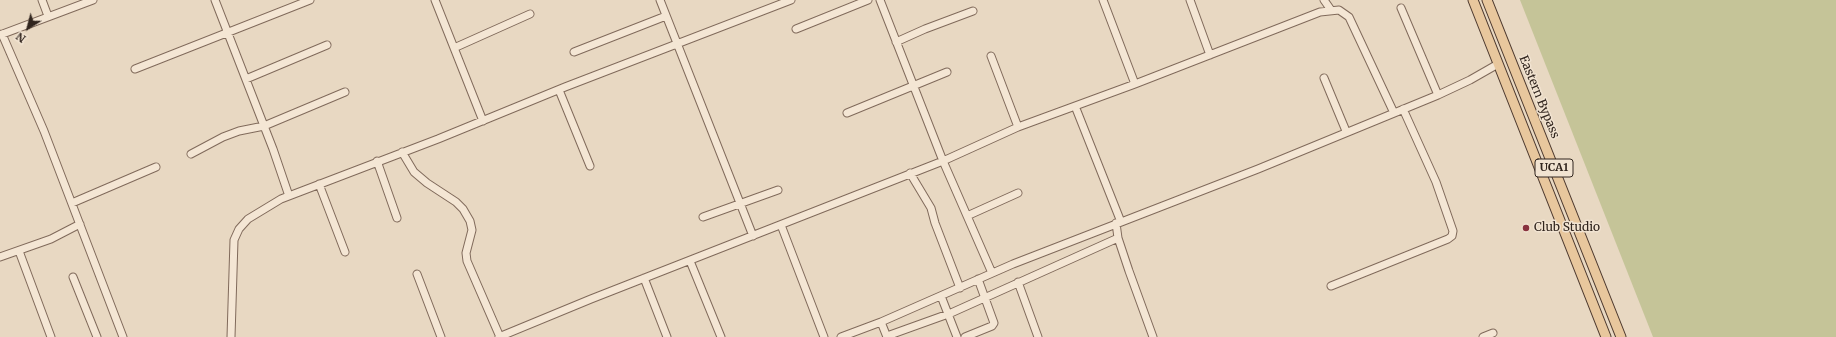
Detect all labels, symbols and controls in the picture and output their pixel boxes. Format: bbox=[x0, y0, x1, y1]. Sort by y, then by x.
north arrow bbox=[8, 8, 48, 48]
text: N bbox=[13, 29, 29, 46]
street label: Eastern Bypass bbox=[1516, 53, 1562, 141]
road number: UCA1 bbox=[1535, 159, 1573, 177]
place label: Club Studio bbox=[1534, 221, 1600, 235]
marker: Club Studio bbox=[1521, 223, 1531, 233]

